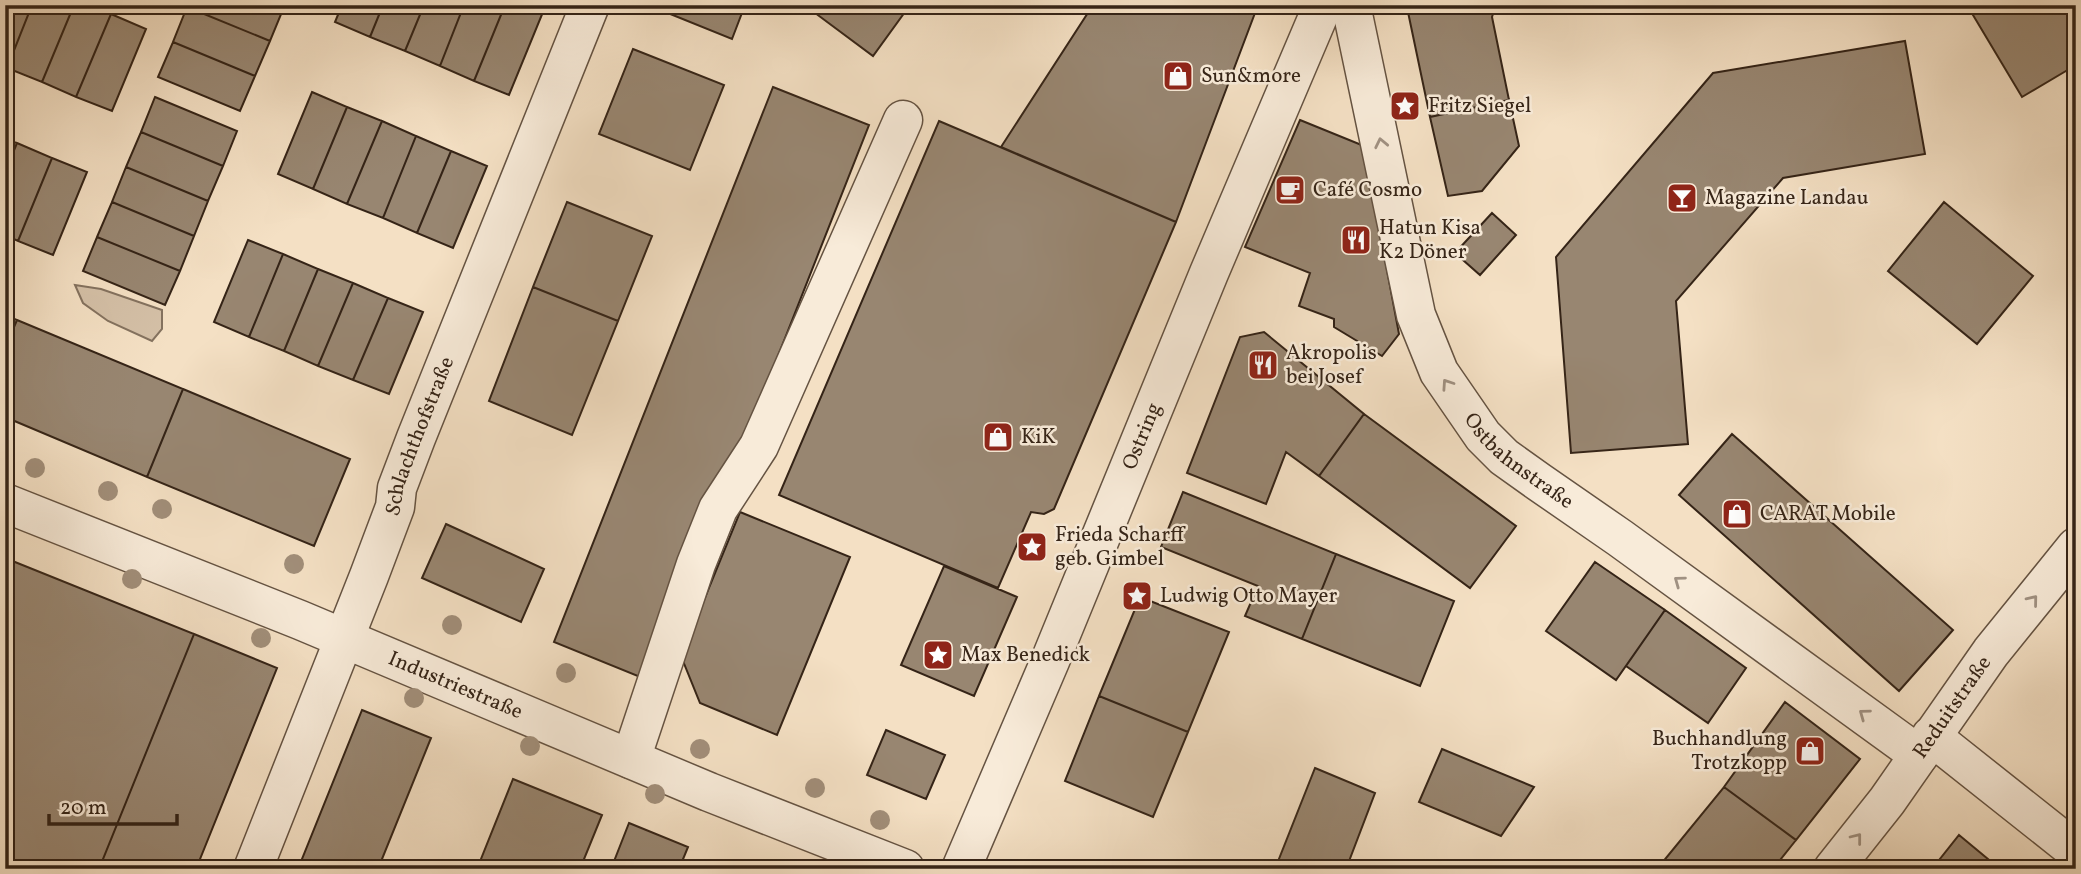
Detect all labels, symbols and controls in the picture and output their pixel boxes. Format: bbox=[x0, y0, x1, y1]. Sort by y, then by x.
shop icon: Sun&more bbox=[1161, 59, 1195, 93]
place label: Sun&more bbox=[1201, 62, 1301, 91]
place icon: Fritz Siegel bbox=[1388, 89, 1422, 123]
place label: Fritz Siegel bbox=[1428, 92, 1531, 121]
one-way arrow bbox=[1375, 137, 1390, 149]
cafe icon: Café Cosmo bbox=[1273, 173, 1307, 207]
place label: Café Cosmo bbox=[1313, 176, 1422, 205]
bar icon: Magazine Landau bbox=[1665, 181, 1699, 215]
place label: Magazine Landau bbox=[1705, 184, 1869, 213]
place label: Hatun Kisa K2 Döner bbox=[1379, 214, 1481, 267]
restaurant icon: Hatun Kisa K2 Döner bbox=[1339, 223, 1373, 257]
place label: Akropolis bei Josef bbox=[1286, 339, 1377, 392]
restaurant icon: Akropolis bei Josef bbox=[1246, 348, 1280, 382]
street label: Schlachthofstraße bbox=[378, 352, 462, 520]
one-way arrow bbox=[1442, 379, 1455, 392]
street label: Ostring bbox=[1115, 398, 1169, 474]
street label: Ostbahnstraße bbox=[1457, 407, 1579, 516]
shop icon: KiK bbox=[981, 420, 1015, 454]
place label: KiK bbox=[1021, 423, 1056, 452]
shop icon: CARAT Mobile bbox=[1720, 497, 1754, 531]
place label: CARAT Mobile bbox=[1760, 500, 1896, 529]
place label: Frieda Scharff geb. Gimbel bbox=[1055, 521, 1186, 574]
place icon: Frieda Scharff geb. Gimbel bbox=[1015, 530, 1049, 564]
one-way arrow bbox=[1675, 577, 1687, 589]
place icon: Ludwig Otto Mayer bbox=[1120, 579, 1154, 613]
place label: Ludwig Otto Mayer bbox=[1160, 582, 1337, 611]
one-way arrow bbox=[2025, 595, 2037, 608]
place icon: Max Benedick bbox=[921, 638, 955, 672]
place label: Max Benedick bbox=[961, 641, 1090, 670]
street label: Industriestraße bbox=[384, 644, 527, 727]
street label: Reduitstraße bbox=[1906, 650, 1998, 765]
one-way arrow bbox=[1859, 710, 1872, 722]
place label: Buchhandlung Trotzkopp bbox=[1652, 725, 1787, 778]
shop icon: Buchhandlung Trotzkopp bbox=[1793, 734, 1827, 768]
scale bar bbox=[49, 783, 177, 827]
text: 20 m bbox=[60, 794, 106, 823]
one-way arrow bbox=[1849, 834, 1862, 846]

